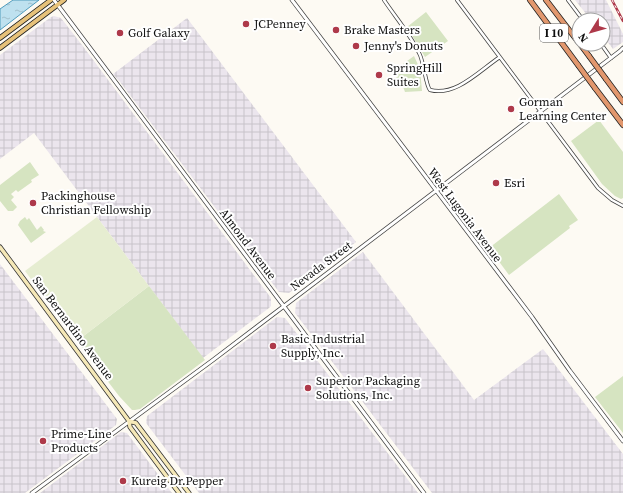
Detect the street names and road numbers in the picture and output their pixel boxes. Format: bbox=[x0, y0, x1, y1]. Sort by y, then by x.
road number: I 10 bbox=[540, 24, 568, 42]
street label: West Lugonia Avenue bbox=[424, 165, 506, 265]
street label: Almond Avenue bbox=[216, 205, 280, 283]
street label: Nevada Street bbox=[287, 238, 355, 294]
street label: San Bernardino Avenue bbox=[29, 273, 117, 383]

